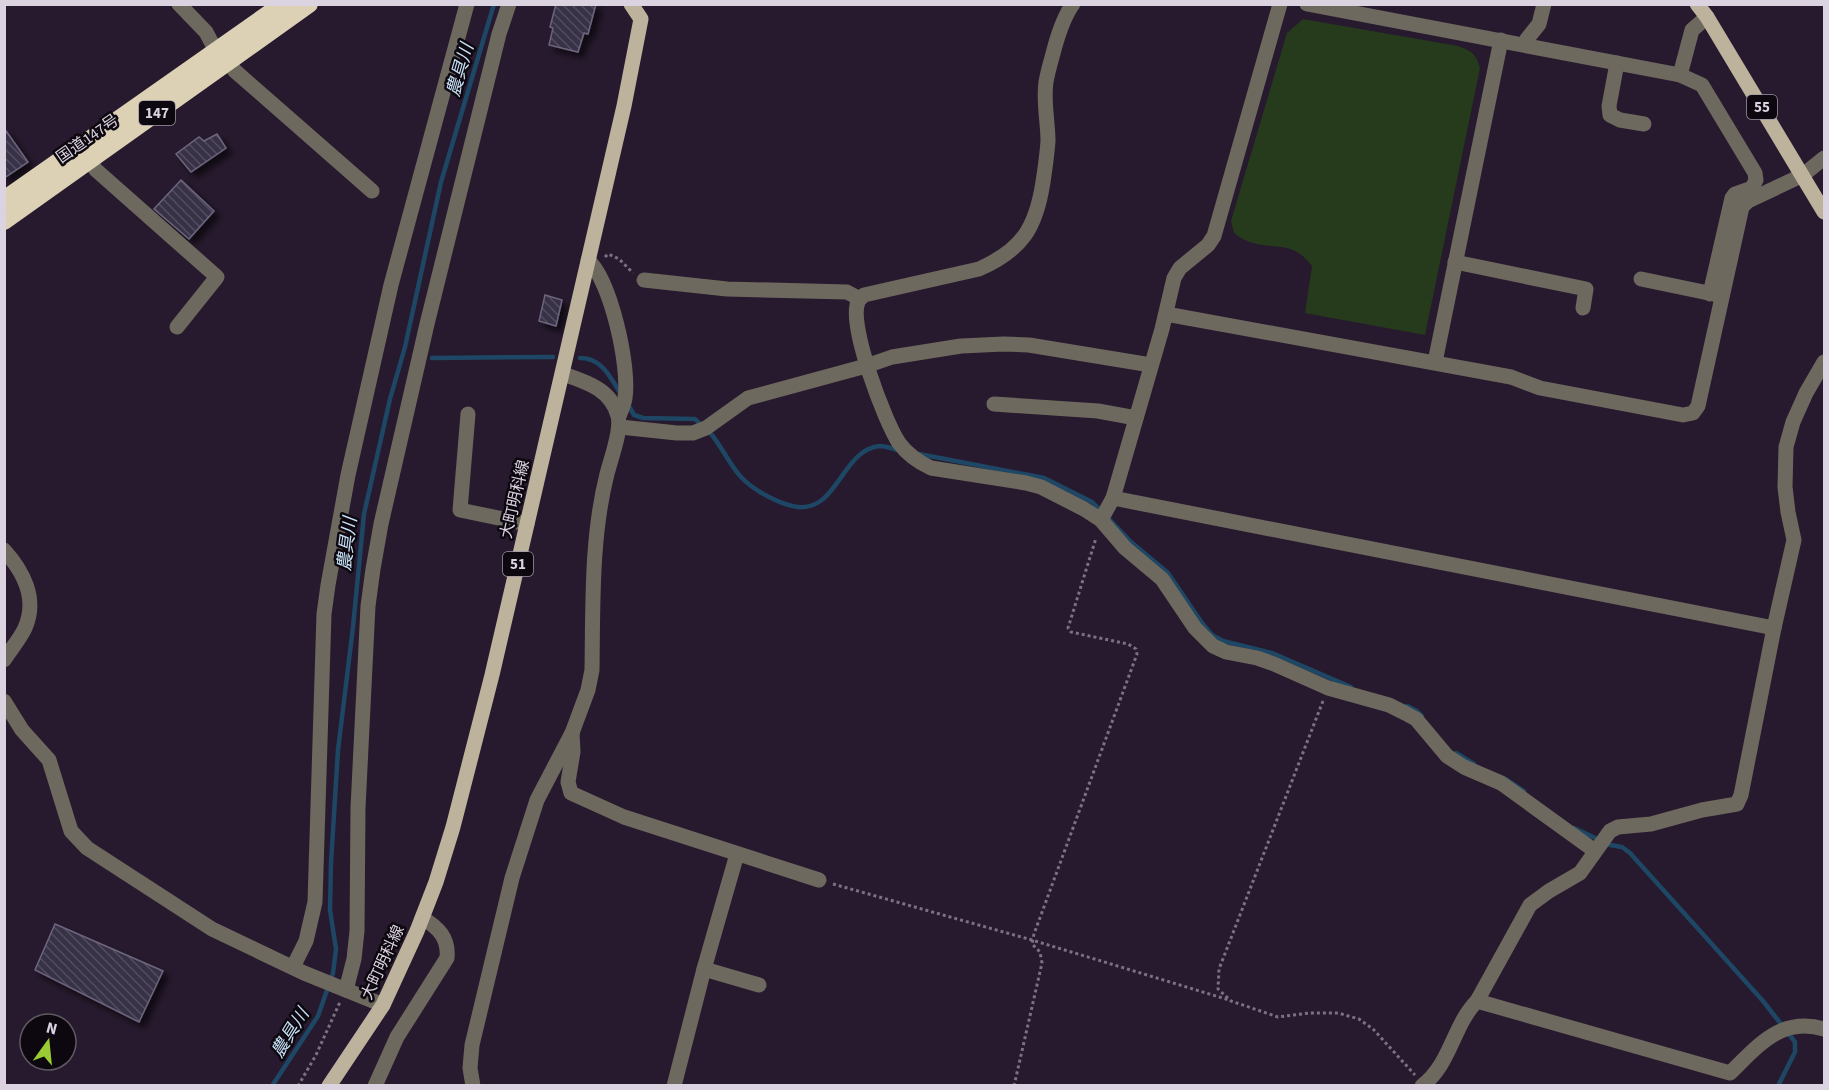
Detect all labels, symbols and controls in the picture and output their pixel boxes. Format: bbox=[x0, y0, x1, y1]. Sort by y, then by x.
water label: 農具川 bbox=[441, 39, 480, 100]
road number: 55 bbox=[1747, 95, 1777, 119]
road number: 147 bbox=[139, 101, 175, 125]
street label: 国道147号 bbox=[52, 109, 123, 168]
street label: 大町明科線 bbox=[495, 458, 535, 541]
water label: 農具川 bbox=[332, 514, 363, 572]
road number: 51 bbox=[503, 552, 533, 576]
street label: 大町明科線 bbox=[356, 922, 410, 1003]
water label: 農具川 bbox=[266, 1002, 316, 1063]
north arrow bbox=[18, 1012, 78, 1072]
text: N bbox=[44, 1016, 60, 1040]

